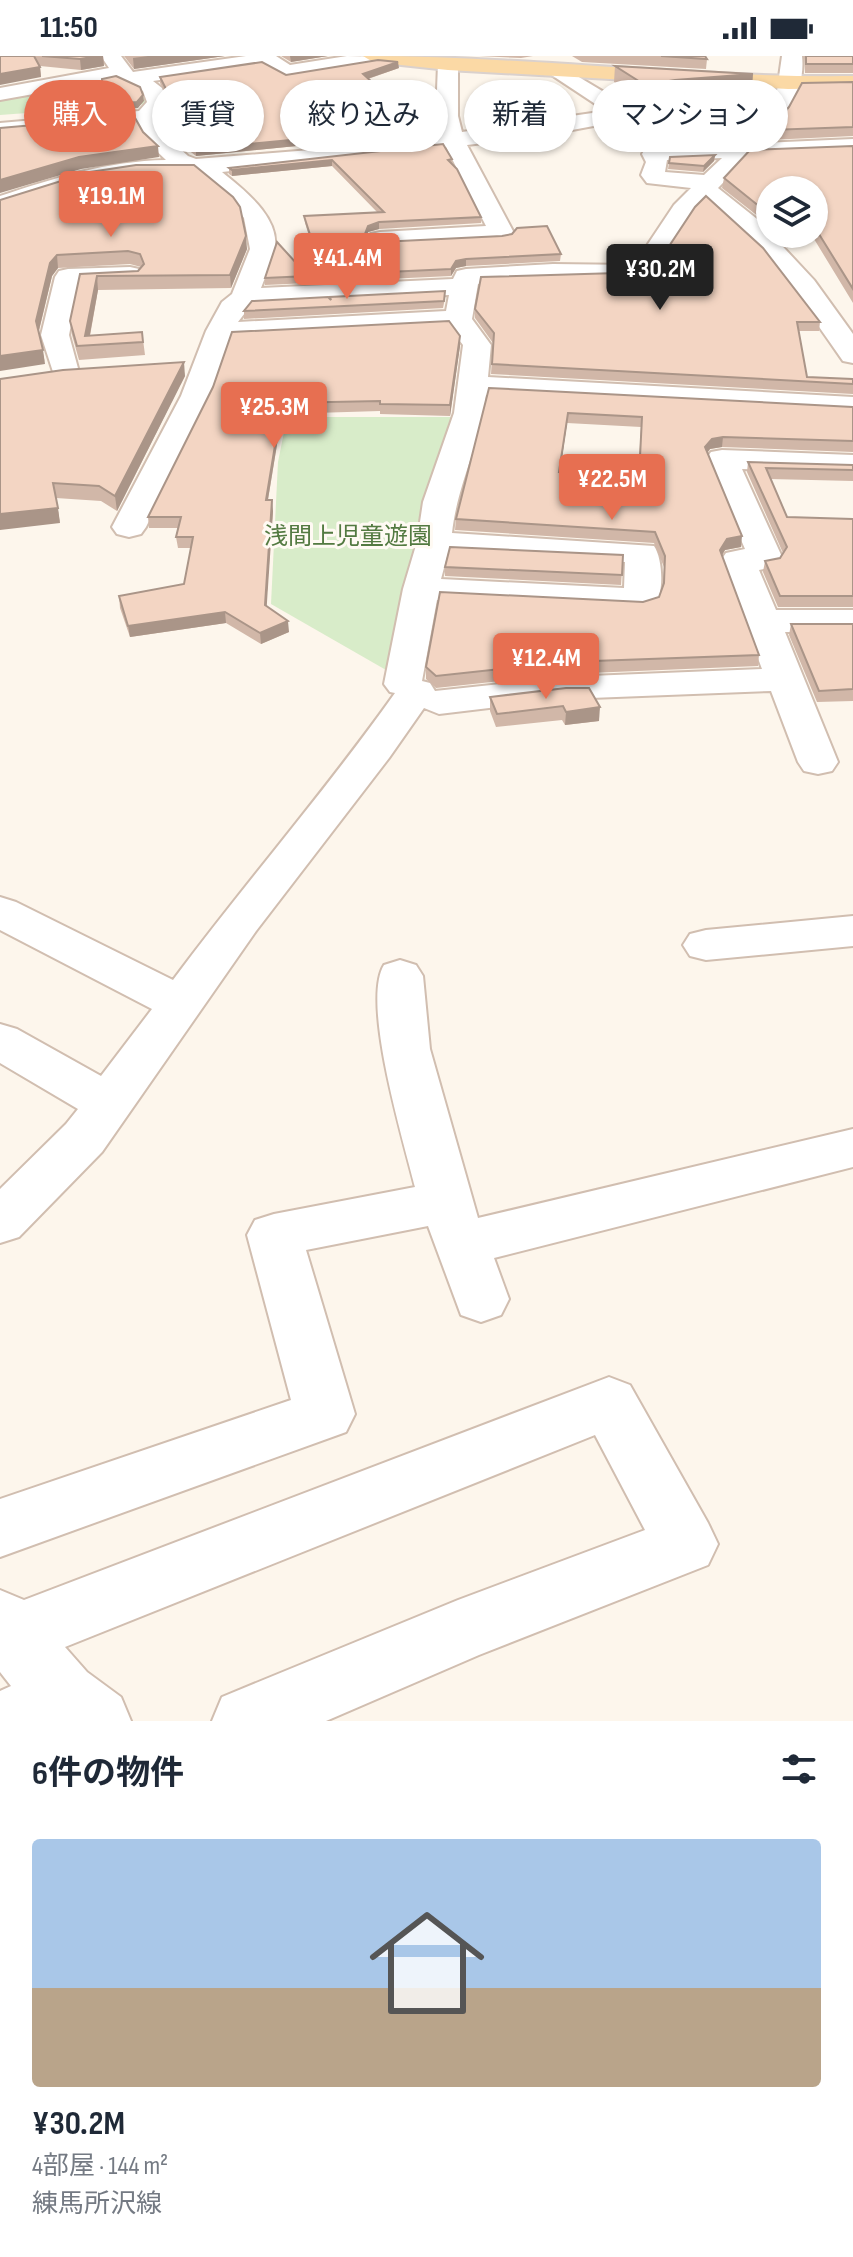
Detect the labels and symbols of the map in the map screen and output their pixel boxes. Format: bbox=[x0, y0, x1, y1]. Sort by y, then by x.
pin: ¥19.1M bbox=[46, 171, 176, 239]
pin: ¥41.4M bbox=[282, 233, 412, 301]
pin: ¥30.2M bbox=[595, 244, 725, 312]
pin: ¥25.3M bbox=[209, 382, 339, 450]
pin: ¥22.5M bbox=[547, 454, 677, 522]
park label: 浅間上児童遊園 bbox=[264, 522, 432, 551]
pin: ¥12.4M bbox=[481, 633, 611, 701]

